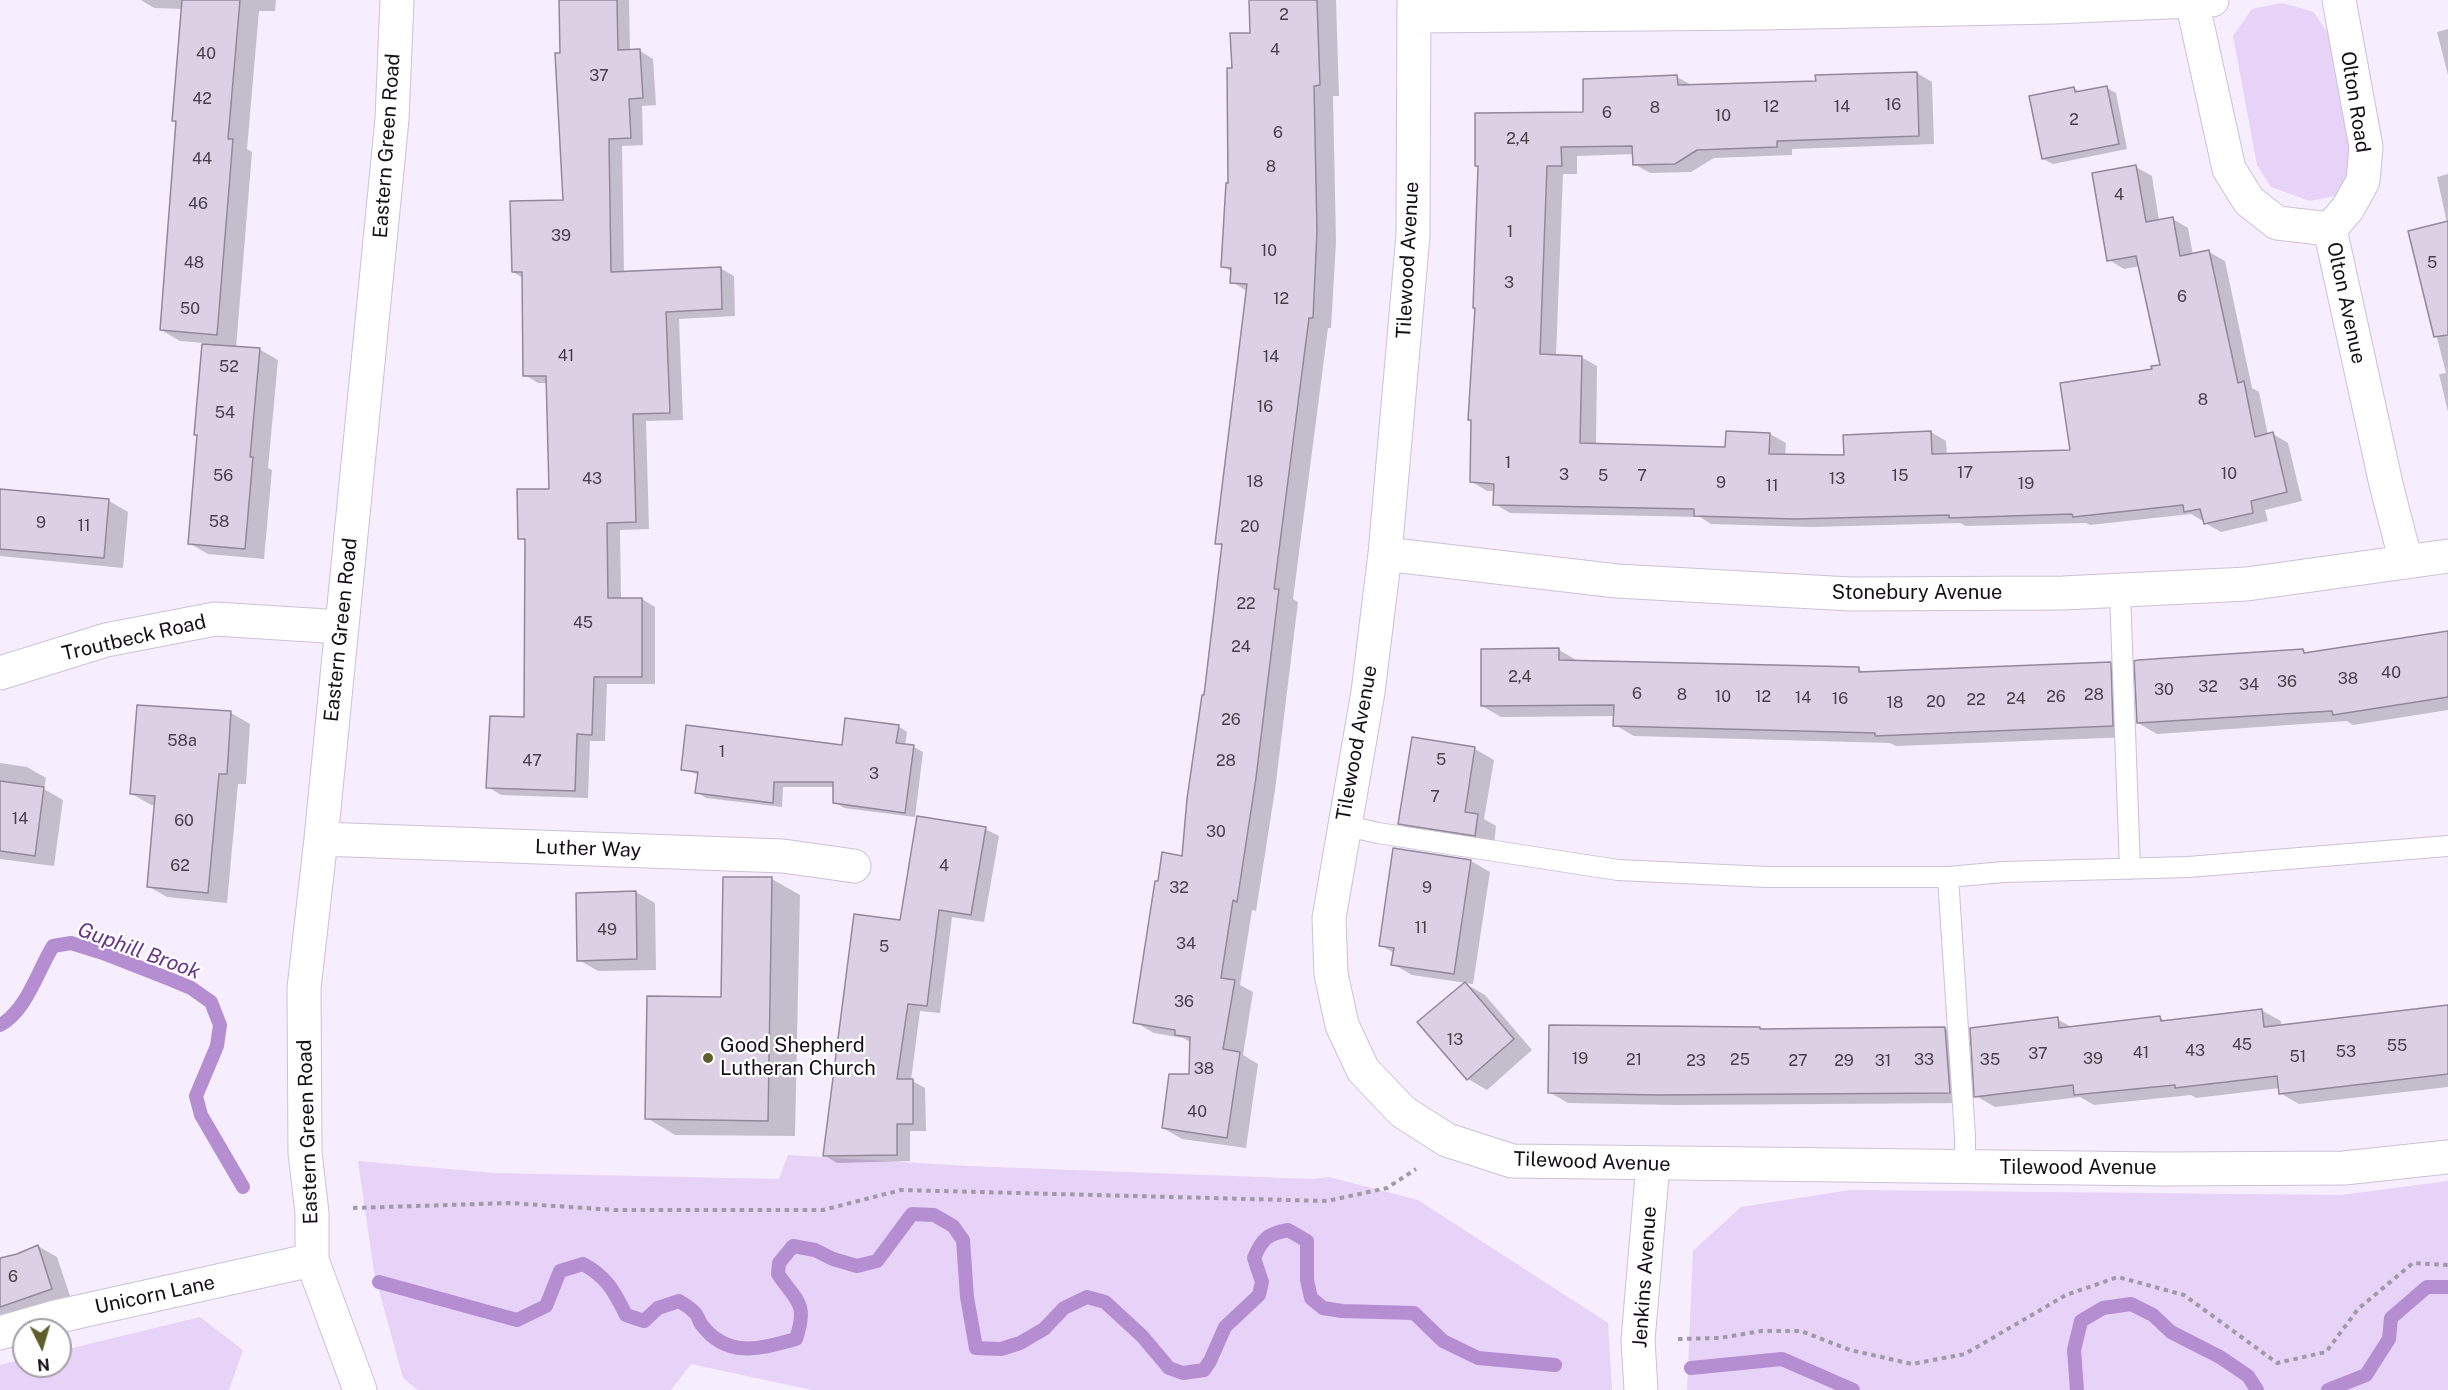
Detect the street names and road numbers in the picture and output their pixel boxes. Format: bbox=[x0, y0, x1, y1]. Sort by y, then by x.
street label: Olton Road bbox=[2335, 50, 2375, 154]
street label: Eastern Green Road bbox=[369, 53, 405, 239]
street label: Tilewood Avenue bbox=[1392, 181, 1424, 339]
street label: Olton Avenue bbox=[2321, 240, 2371, 366]
street label: Eastern Green Road bbox=[319, 537, 363, 723]
street label: Stonebury Avenue bbox=[1832, 581, 2002, 605]
street label: Troutbeck Road bbox=[60, 610, 208, 666]
street label: Tilewood Avenue bbox=[1332, 664, 1382, 822]
street label: Luther Way bbox=[535, 835, 641, 863]
street label: Eastern Green Road bbox=[293, 1039, 323, 1225]
street label: Tilewood Avenue bbox=[1513, 1147, 1671, 1177]
street label: Tilewood Avenue bbox=[1999, 1156, 2157, 1180]
street label: Jenkins Avenue bbox=[1628, 1205, 1662, 1349]
street label: Unicorn Lane bbox=[93, 1271, 217, 1319]

